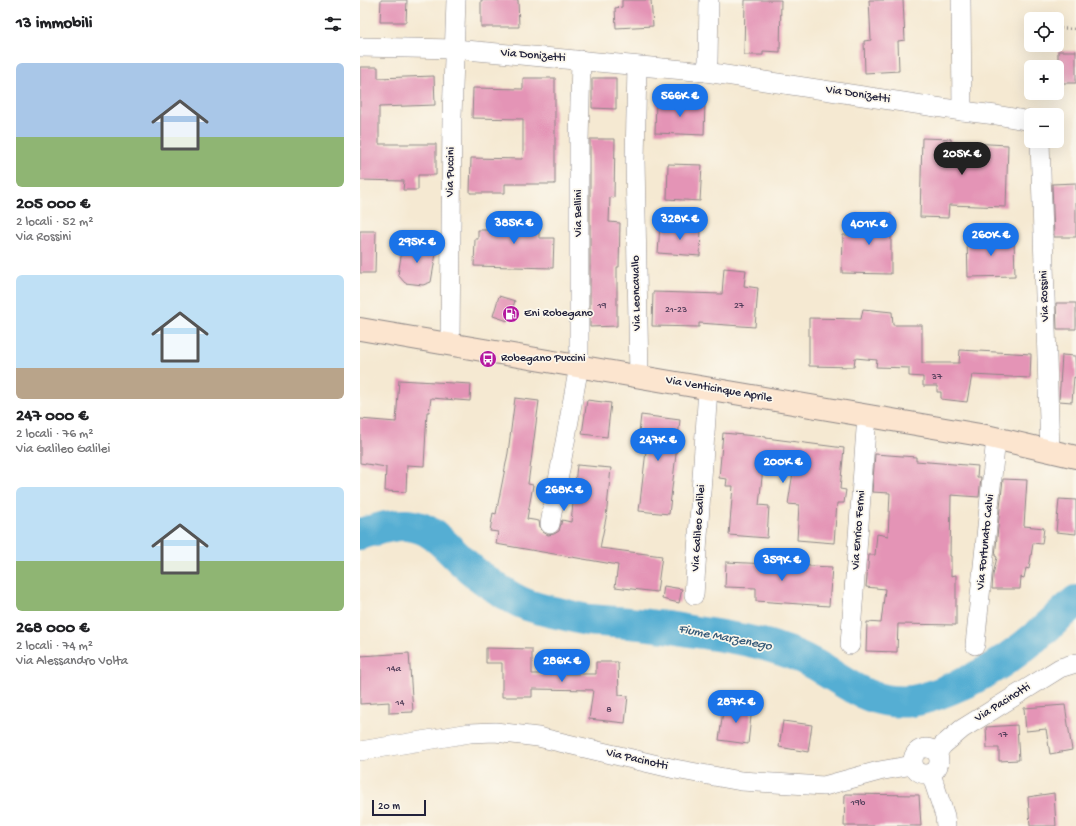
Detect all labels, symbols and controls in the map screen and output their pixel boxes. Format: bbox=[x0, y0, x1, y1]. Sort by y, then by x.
map controls bbox=[1024, 12, 1064, 148]
button: locate bbox=[1024, 12, 1064, 52]
icon: filters bbox=[322, 13, 344, 35]
text: 13 immobili bbox=[16, 14, 92, 34]
street label: Via Donizetti bbox=[499, 46, 566, 66]
button: + bbox=[1024, 60, 1064, 100]
street label: Via Donizetti bbox=[824, 83, 892, 107]
pin: 566K € bbox=[647, 84, 713, 118]
icon: home bbox=[144, 89, 216, 161]
text: 566K € bbox=[661, 89, 699, 104]
button: − bbox=[1024, 108, 1064, 148]
pin: 205K € bbox=[929, 142, 995, 176]
street label: Via Puccini bbox=[444, 146, 458, 198]
text: 205K € bbox=[943, 147, 981, 162]
street label: Via Bellini bbox=[572, 189, 586, 238]
text: 205 000 € bbox=[16, 195, 90, 215]
pin: 328K € bbox=[647, 207, 713, 241]
pin: 385K € bbox=[481, 211, 547, 245]
text: 328K € bbox=[661, 212, 699, 227]
pin: 401K € bbox=[836, 212, 902, 246]
text: 2 locali · 52 m² bbox=[16, 215, 93, 230]
text: 385K € bbox=[495, 216, 533, 231]
text: 401K € bbox=[851, 217, 887, 232]
pin: 260K € bbox=[958, 223, 1024, 257]
text: 260K € bbox=[972, 228, 1010, 243]
text: Via Rossini bbox=[16, 230, 71, 245]
pin: 295K € bbox=[384, 230, 450, 264]
text: 295K € bbox=[398, 235, 436, 250]
street label: Via Leoncavallo bbox=[629, 255, 645, 332]
street label: Via Rossini bbox=[1037, 270, 1053, 323]
house number: 19 bbox=[596, 300, 607, 312]
house number: 27 bbox=[734, 300, 745, 312]
icon: home bbox=[144, 301, 216, 373]
fuel station icon: Eni Robegano bbox=[501, 304, 521, 324]
house number: 21-23 bbox=[665, 304, 687, 316]
place label: Eni Robegano bbox=[524, 307, 593, 321]
bus stop icon: Robegano Puccini bbox=[478, 349, 498, 369]
place label: Robegano Puccini bbox=[501, 352, 586, 366]
house number: 37 bbox=[931, 371, 943, 383]
street label: Via Venticinque Aprile bbox=[664, 374, 774, 406]
text: 247 000 € bbox=[16, 407, 88, 427]
text: 2 locali · 76 m² bbox=[16, 427, 93, 442]
pin: 247K € bbox=[625, 428, 691, 462]
text: 247K € bbox=[639, 433, 677, 448]
text: Via Galileo Galilei bbox=[16, 442, 110, 457]
pin: 200K € bbox=[750, 450, 816, 484]
text: 200K € bbox=[763, 455, 803, 470]
pin: 268K € bbox=[531, 478, 597, 512]
text: 268K € bbox=[545, 483, 583, 498]
street label: Via Galileo Galilei bbox=[689, 484, 709, 573]
street label: Via Enrico Fermi bbox=[849, 489, 869, 571]
street label: Via Fortunato Calvi bbox=[974, 493, 998, 591]
icon: home bbox=[144, 513, 216, 585]
pin: 359K € bbox=[749, 548, 815, 582]
text: 359K € bbox=[763, 553, 801, 568]
text: 268 000 € bbox=[16, 619, 89, 639]
water label: Fiume Marzenego bbox=[677, 622, 774, 655]
text: 2 locali · 74 m² bbox=[16, 639, 93, 654]
pin: 286K € bbox=[529, 649, 595, 683]
text: Via Alessandro Volta bbox=[16, 654, 128, 669]
text: 286K € bbox=[543, 654, 581, 669]
house number: 14a bbox=[386, 663, 402, 675]
street label: Via Pacinotti bbox=[972, 680, 1034, 726]
pin: 287K € bbox=[703, 690, 769, 724]
text: 287K € bbox=[717, 695, 755, 710]
house number: 14 bbox=[395, 697, 405, 709]
house number: 8 bbox=[606, 704, 612, 716]
house number: 17 bbox=[997, 729, 1008, 741]
street label: Via Pacinotti bbox=[604, 746, 670, 774]
house number: 19b bbox=[850, 797, 866, 809]
scale bar bbox=[372, 798, 426, 817]
text: 20 m bbox=[378, 801, 400, 813]

